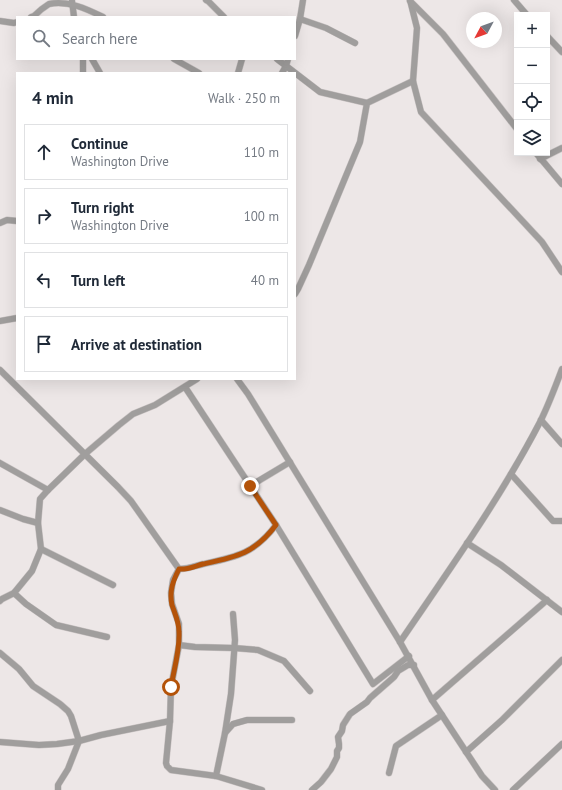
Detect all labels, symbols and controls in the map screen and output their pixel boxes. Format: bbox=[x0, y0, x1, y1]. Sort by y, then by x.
north arrow bbox=[466, 12, 502, 48]
map controls bbox=[514, 12, 550, 156]
button: + bbox=[514, 12, 550, 48]
search box bbox=[16, 16, 296, 60]
icon: search bbox=[30, 27, 52, 49]
text: Search here bbox=[62, 29, 138, 48]
button: − bbox=[514, 48, 550, 84]
button: locate bbox=[514, 84, 550, 120]
text: 4 min bbox=[32, 87, 73, 109]
text: Walk · 250 m bbox=[208, 90, 280, 107]
button: layers bbox=[514, 120, 550, 156]
text: Continue bbox=[71, 134, 128, 153]
icon: ahead bbox=[33, 141, 55, 163]
text: 110 m bbox=[244, 144, 279, 161]
text: Washington Drive bbox=[71, 153, 169, 170]
text: Turn right bbox=[71, 198, 134, 217]
icon: right bbox=[33, 205, 55, 227]
text: 100 m bbox=[244, 208, 279, 225]
text: Washington Drive bbox=[71, 217, 169, 234]
icon: left bbox=[33, 269, 55, 291]
text: Turn left bbox=[71, 271, 125, 290]
text: 40 m bbox=[251, 272, 279, 289]
icon: arrive bbox=[33, 333, 55, 355]
text: Arrive at destination bbox=[71, 335, 202, 354]
route end bbox=[241, 477, 259, 495]
route start bbox=[162, 678, 180, 696]

